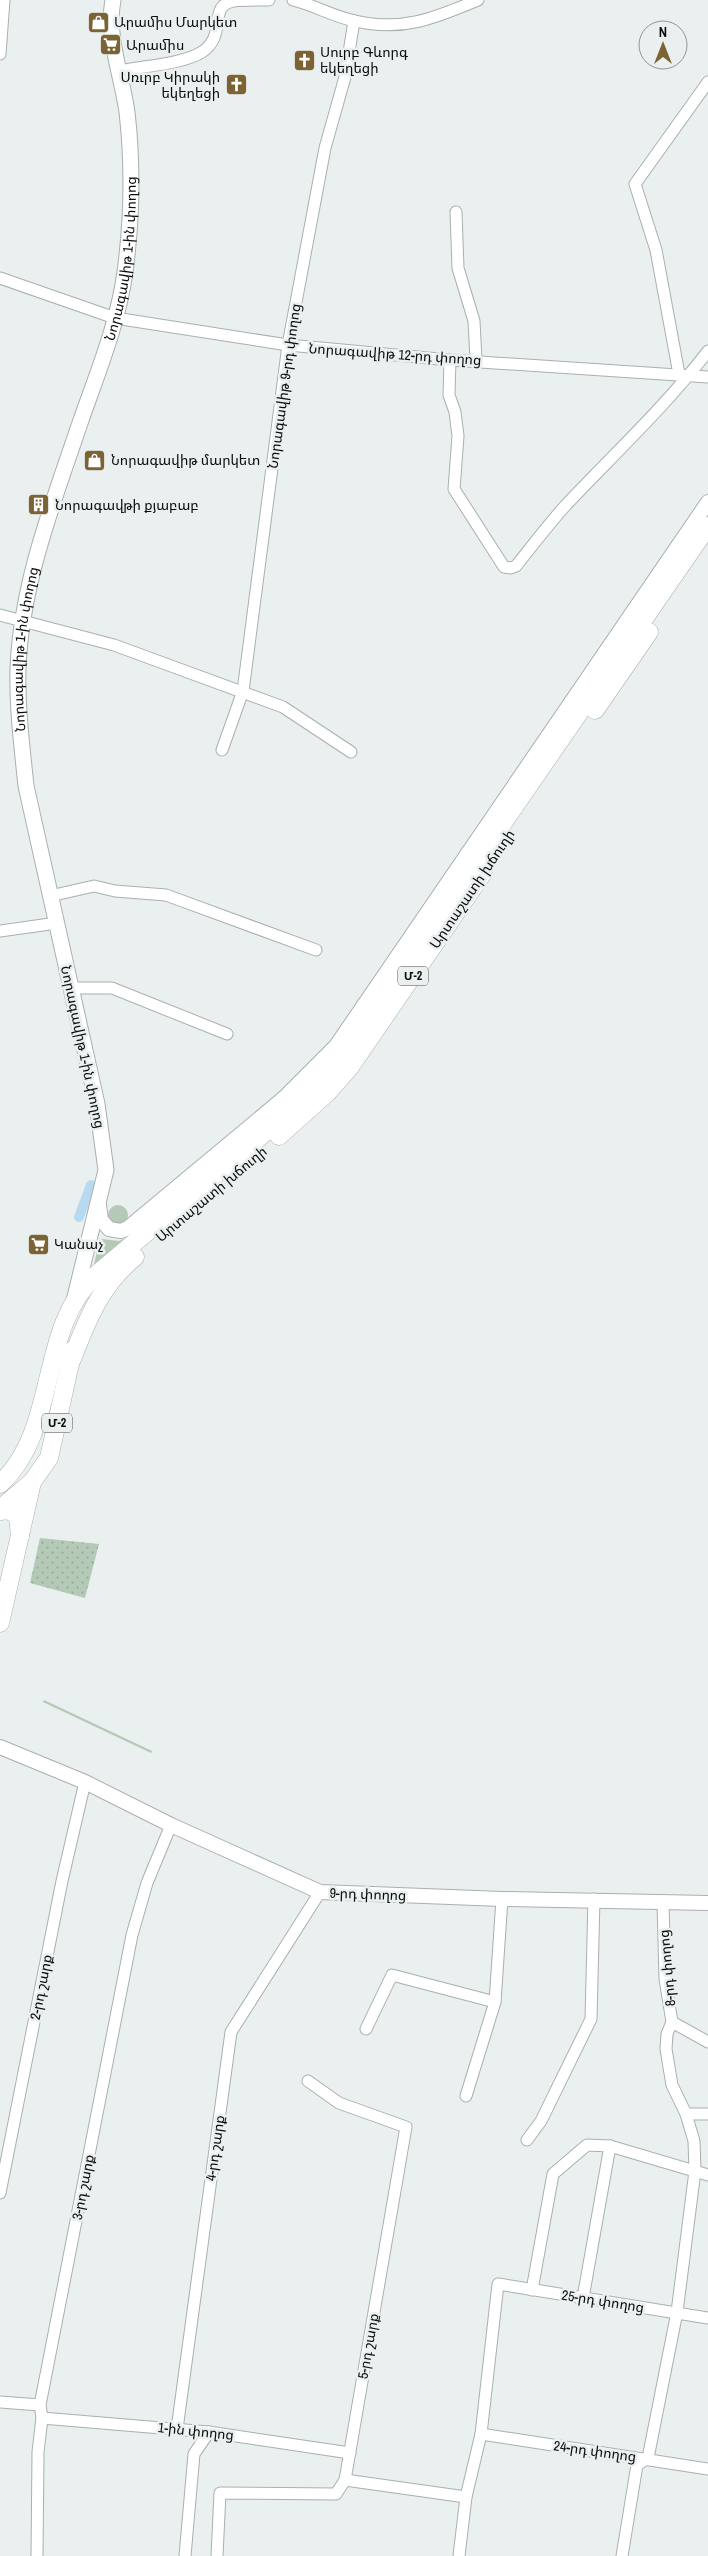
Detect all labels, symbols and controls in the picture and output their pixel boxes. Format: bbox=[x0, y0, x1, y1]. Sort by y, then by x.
shop icon: Արամիս Մարկետ bbox=[86, 10, 110, 34]
place label: Արամիս Մարկետ bbox=[114, 13, 237, 31]
north arrow bbox=[638, 20, 688, 70]
text: N bbox=[659, 23, 667, 41]
supermarket icon: Արամիս bbox=[98, 33, 122, 57]
place label: Արամիս bbox=[126, 36, 184, 54]
place label: Սուրբ Գևորգ եկեղեցի bbox=[320, 43, 408, 77]
church icon: Սուրբ Գևորգ եկեղեցի bbox=[292, 48, 316, 72]
place label: Սռւրբ Կիրակի եկեղեցի bbox=[121, 68, 220, 102]
church icon: Սռւրբ Կիրակի եկեղեցի bbox=[224, 73, 248, 97]
street label: Նորագավիթ 1-ին փողոց bbox=[100, 176, 140, 343]
street label: Նորագավիթ 9-րդ փողոց bbox=[263, 302, 305, 470]
street label: Նորագավիթ 12-րդ փողոց bbox=[308, 339, 482, 369]
shop icon: Նորագավիթ մարկետ bbox=[83, 448, 107, 472]
place label: Նորագավիթ մարկետ bbox=[111, 451, 260, 469]
building icon: Նորագավթի քյաբաբ bbox=[27, 493, 51, 517]
place label: Նորագավթի քյաբաբ bbox=[55, 496, 199, 514]
street label: Նորագավիթ 1-ին փողոց bbox=[9, 565, 43, 732]
street label: Արտաշատի խճուղի bbox=[425, 826, 519, 952]
street label: Նորագավիթ 1-ին փողոց bbox=[57, 964, 109, 1130]
road number: Մ-2 bbox=[398, 966, 428, 986]
street label: Արտաշատի խճուղի bbox=[152, 1142, 270, 1246]
supermarket icon: Կանաչ bbox=[26, 1232, 50, 1256]
place label: Կանաչ bbox=[54, 1235, 103, 1253]
road number: Մ-2 bbox=[42, 1414, 72, 1432]
street label: 9-րդ փողոց bbox=[329, 1884, 407, 1904]
street label: 8-րդ փողոց bbox=[655, 1929, 679, 2007]
street label: 2-րդ շարք bbox=[26, 1953, 56, 2021]
street label: 4-րդ շարք bbox=[201, 2114, 229, 2182]
street label: 3-րդ շարք bbox=[68, 2153, 98, 2221]
street label: 25-րդ փողոց bbox=[560, 2286, 646, 2316]
street label: 5-րդ շարք bbox=[353, 2312, 383, 2380]
street label: 1-ին փողոց bbox=[157, 2418, 235, 2444]
street label: 24-րդ փողոց bbox=[553, 2436, 637, 2466]

